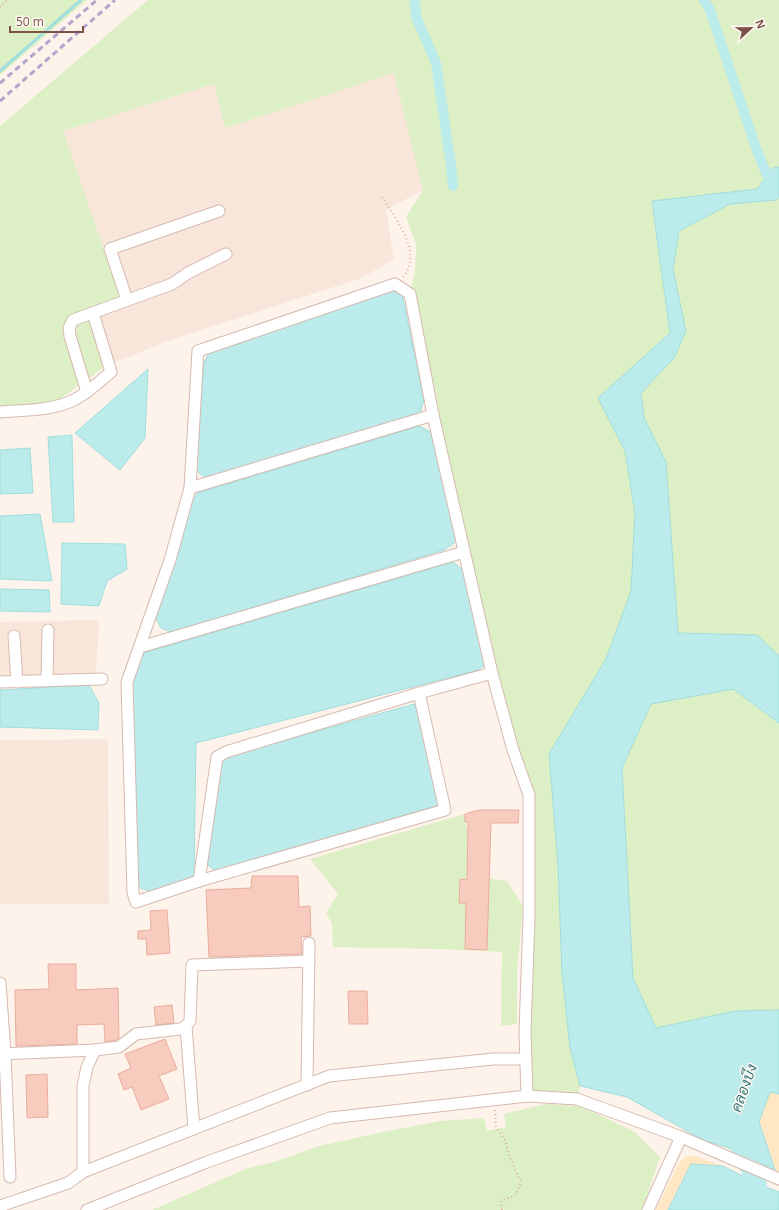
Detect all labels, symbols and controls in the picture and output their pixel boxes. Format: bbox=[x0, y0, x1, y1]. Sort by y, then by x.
scale bar bbox=[10, 8, 83, 34]
north arrow bbox=[731, 8, 771, 48]
text: 50 m bbox=[16, 13, 44, 30]
text: N bbox=[752, 17, 769, 31]
water label: คลองบึง bbox=[725, 1061, 761, 1115]

